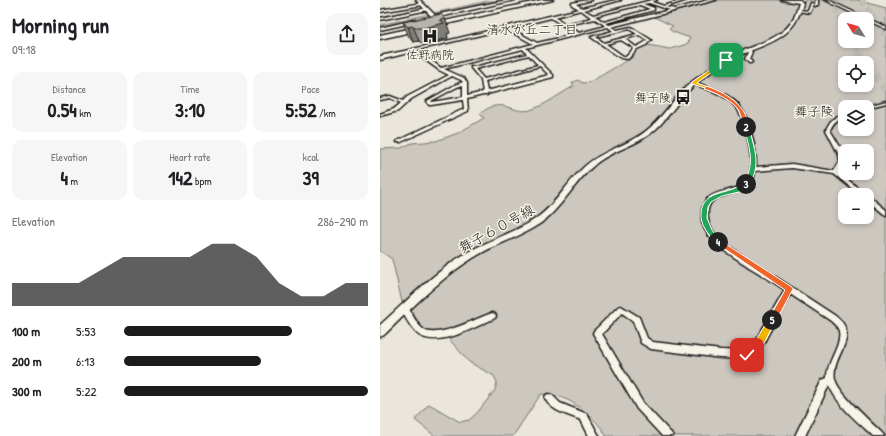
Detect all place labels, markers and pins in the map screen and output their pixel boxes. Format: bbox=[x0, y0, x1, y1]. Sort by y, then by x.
hospital icon: 佐野病院 bbox=[421, 27, 439, 45]
pin bbox=[709, 43, 743, 77]
place label: 佐野病院 bbox=[406, 46, 454, 63]
bus stop icon: 舞子陵 bbox=[674, 88, 692, 106]
place label: 舞子陵 bbox=[635, 89, 671, 106]
pin: 2 bbox=[736, 117, 756, 137]
pin: 3 bbox=[736, 174, 756, 194]
pin: 4 bbox=[708, 232, 728, 252]
pin: 5 bbox=[762, 310, 782, 330]
pin bbox=[730, 338, 764, 372]

